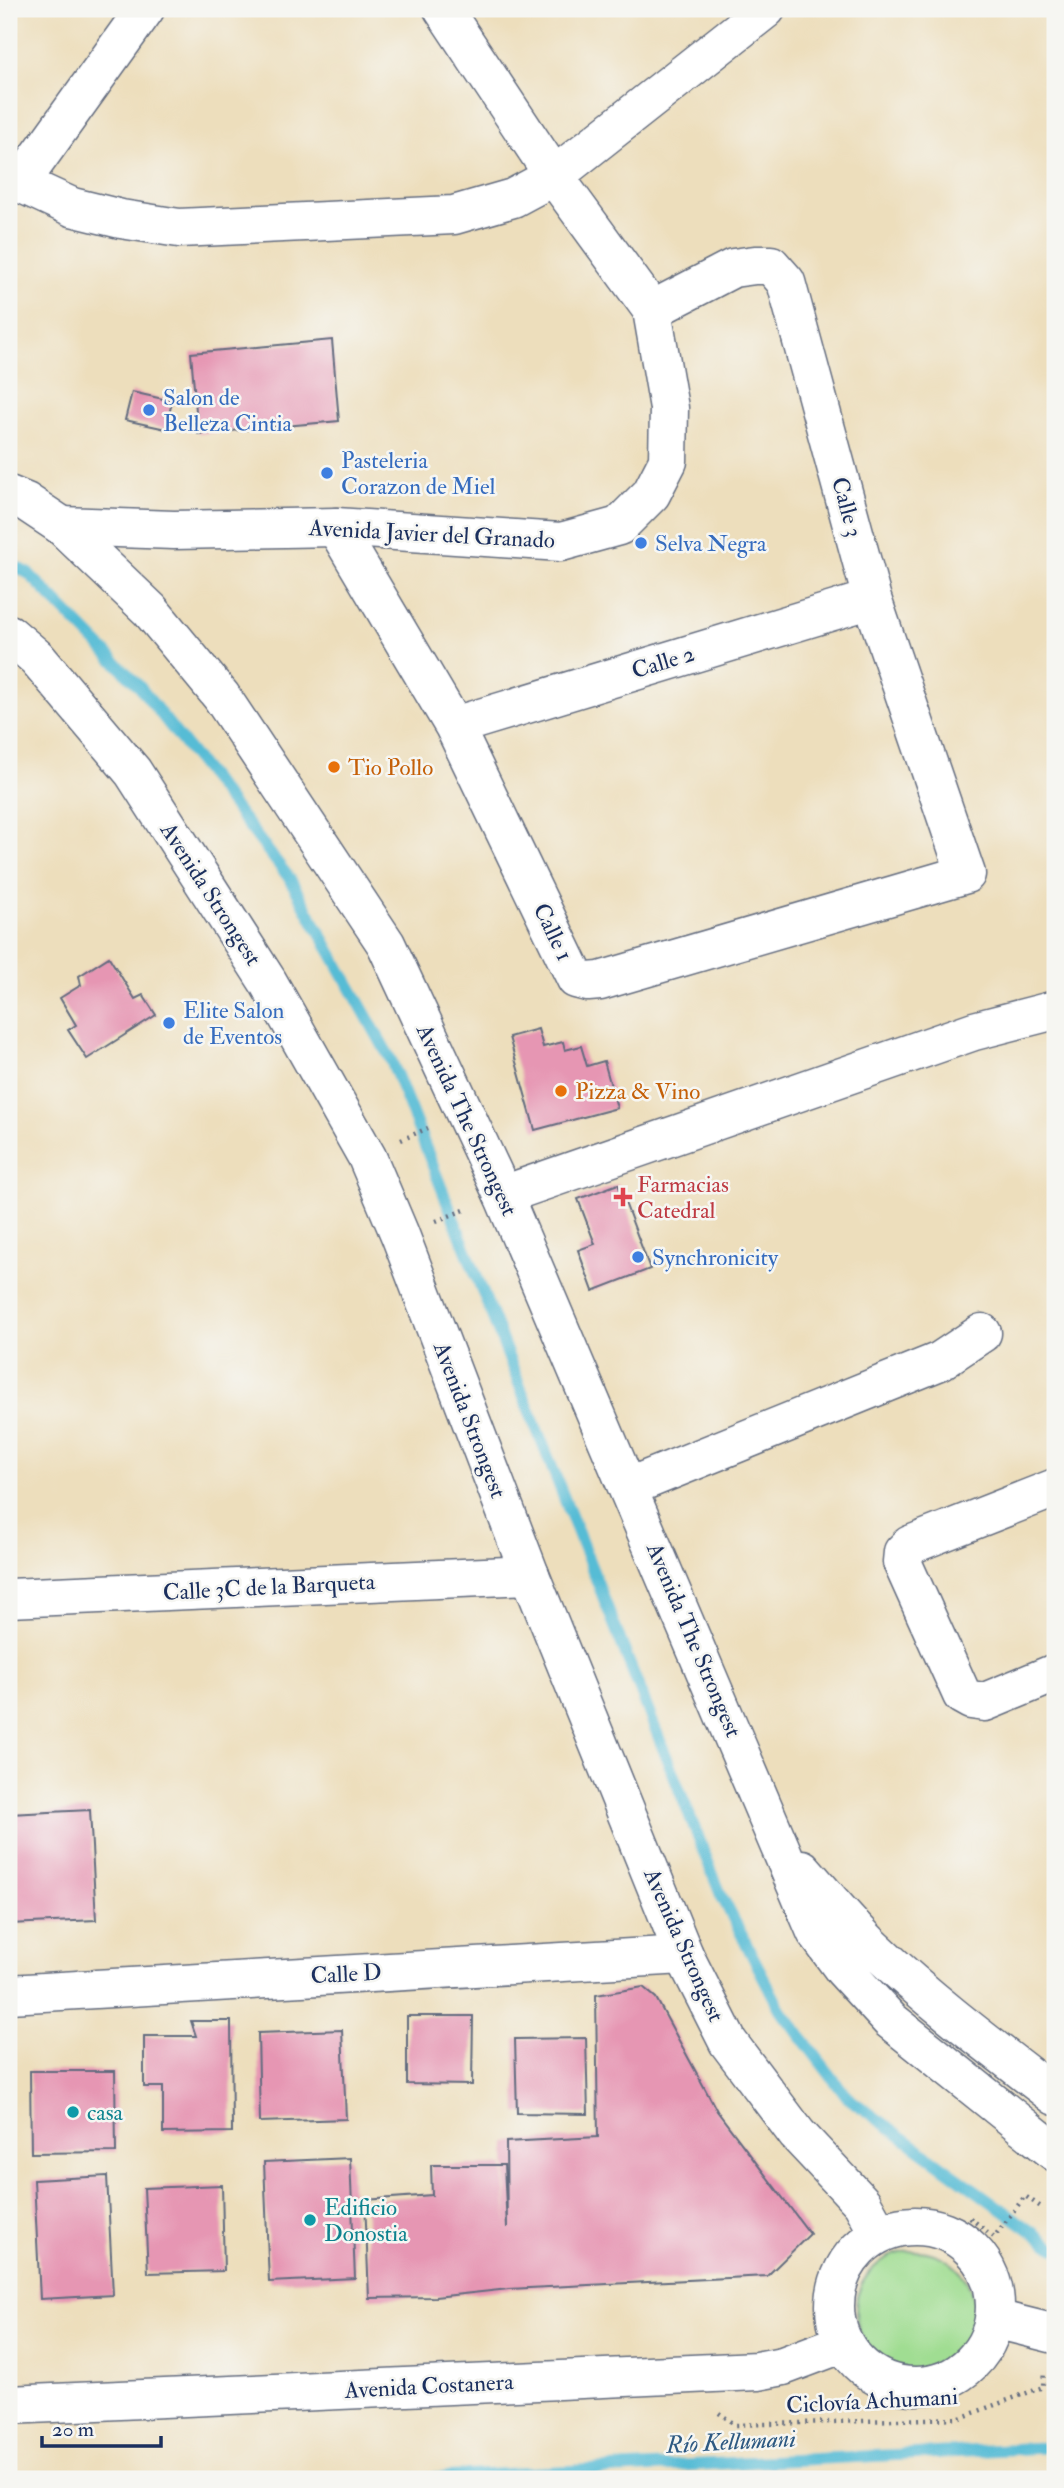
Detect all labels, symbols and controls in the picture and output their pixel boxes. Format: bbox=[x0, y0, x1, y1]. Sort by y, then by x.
place label: Salon de Belleza Cintia bbox=[163, 383, 293, 438]
marker: Salon de Belleza Cintia bbox=[141, 402, 157, 418]
place label: Pasteleria Corazon de Miel bbox=[341, 446, 496, 501]
marker: Pasteleria Corazon de Miel bbox=[319, 465, 335, 481]
street label: Calle 3 bbox=[825, 474, 869, 540]
street label: Avenida Javier del Granado bbox=[307, 513, 556, 555]
place label: Selva Negra bbox=[655, 529, 767, 558]
marker: Selva Negra bbox=[633, 535, 649, 551]
street label: Calle 2 bbox=[628, 639, 698, 685]
place label: Tio Pollo bbox=[348, 753, 433, 782]
marker: Tio Pollo bbox=[326, 759, 342, 775]
street label: Avenida Strongest bbox=[153, 816, 268, 971]
street label: Calle 1 bbox=[527, 898, 579, 966]
place label: Elite Salon de Eventos bbox=[183, 996, 284, 1051]
marker: Elite Salon de Eventos bbox=[161, 1015, 177, 1031]
street label: Avenida The Strongest bbox=[409, 1019, 524, 1221]
place label: Pizza & Vino bbox=[575, 1077, 700, 1106]
marker: Pizza & Vino bbox=[553, 1083, 569, 1099]
place label: Farmacias Catedral bbox=[637, 1170, 729, 1225]
marker: Farmacias Catedral bbox=[615, 1189, 631, 1205]
place label: Synchronicity bbox=[652, 1243, 779, 1272]
marker: Synchronicity bbox=[630, 1249, 646, 1265]
street label: Avenida Strongest bbox=[427, 1337, 513, 1502]
street label: Avenida The Strongest bbox=[640, 1537, 748, 1742]
street label: Calle 3C de la Barqueta bbox=[162, 1567, 376, 1607]
street label: Avenida Strongest bbox=[637, 1863, 731, 2026]
street label: Calle D bbox=[310, 1958, 382, 1990]
place label: casa bbox=[87, 2098, 124, 2127]
marker: casa bbox=[65, 2104, 81, 2120]
place label: Edificio Donostia bbox=[324, 2193, 408, 2248]
marker: Edificio Donostia bbox=[302, 2212, 318, 2228]
street label: Avenida Costanera bbox=[343, 2367, 515, 2405]
street label: Ciclovía Achumani bbox=[785, 2382, 959, 2420]
scale bar bbox=[42, 2404, 161, 2448]
text: 20 m bbox=[52, 2416, 94, 2443]
water label: Río Kellumani bbox=[664, 2423, 797, 2461]

